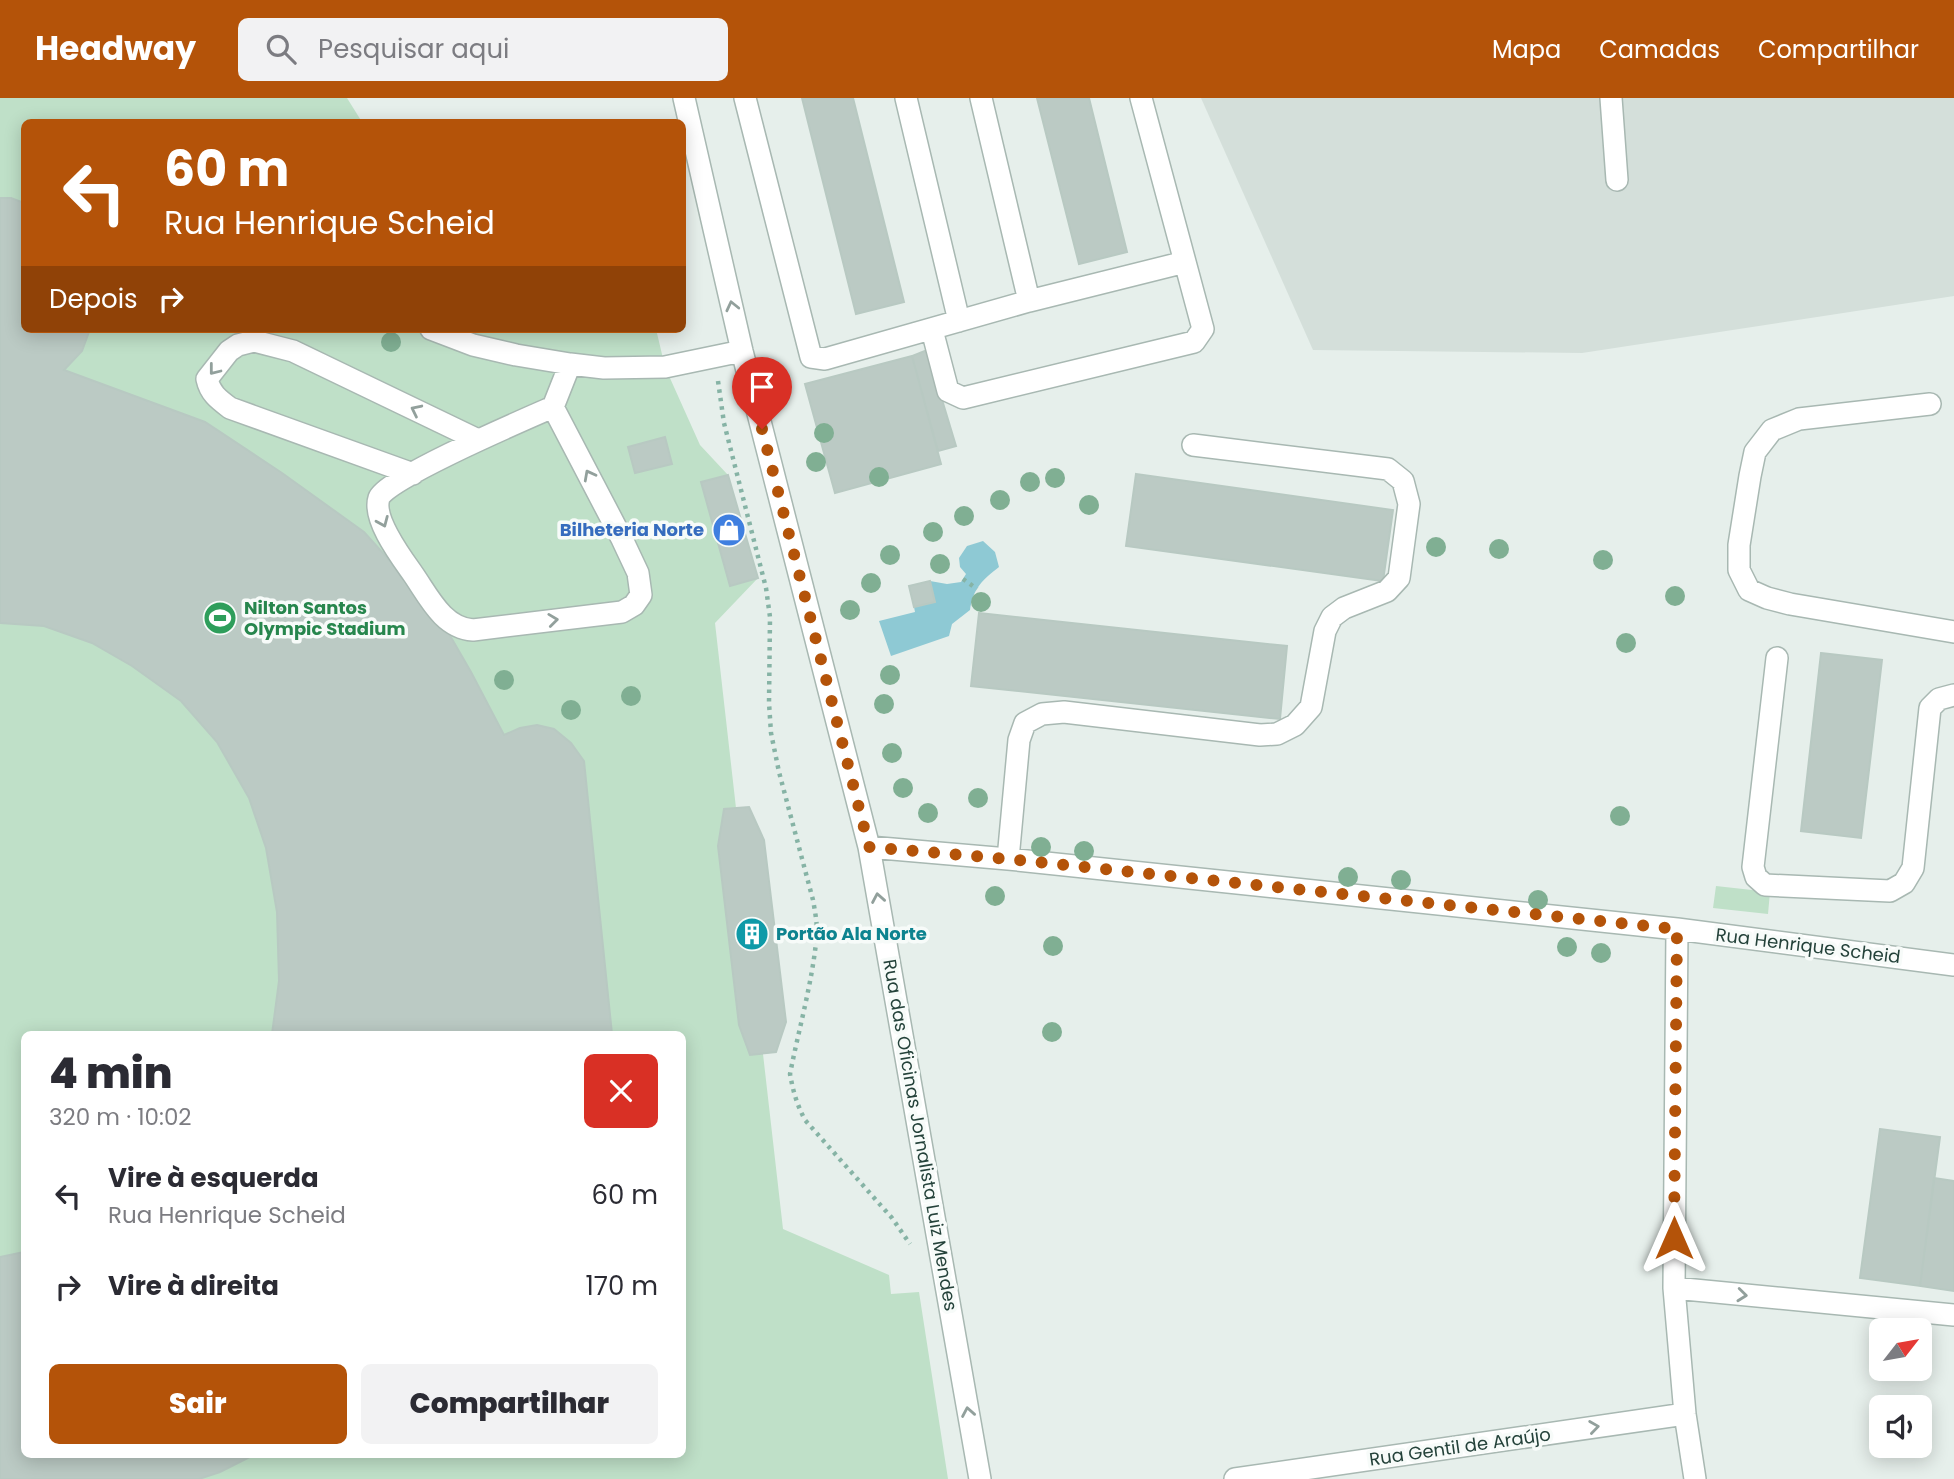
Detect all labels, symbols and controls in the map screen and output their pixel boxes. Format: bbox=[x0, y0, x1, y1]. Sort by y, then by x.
search box bbox=[238, 18, 728, 81]
text: Headway bbox=[35, 25, 196, 72]
icon: search bbox=[262, 30, 300, 68]
text: Pesquisar aqui bbox=[318, 31, 509, 67]
text: Mapa bbox=[1492, 33, 1561, 66]
text: Camadas bbox=[1599, 33, 1720, 66]
text: Compartilhar bbox=[1758, 33, 1919, 66]
text: 60 m bbox=[164, 135, 289, 203]
icon: left bbox=[49, 147, 140, 238]
text: Rua Henrique Scheid bbox=[164, 200, 495, 245]
icon: right bbox=[152, 280, 190, 318]
text: Depois bbox=[49, 281, 138, 317]
one-way arrow bbox=[726, 300, 740, 312]
pin bbox=[732, 357, 792, 429]
one-way arrow bbox=[210, 362, 223, 374]
icon: arrive bbox=[743, 368, 781, 406]
one-way arrow bbox=[411, 405, 423, 419]
one-way arrow bbox=[583, 469, 597, 482]
shop icon: Bilheteria Norte bbox=[710, 511, 748, 549]
one-way arrow bbox=[375, 515, 389, 527]
place label: Bilheteria Norte bbox=[560, 517, 704, 542]
place label: Nilton Santos Olympic Stadium bbox=[244, 595, 405, 641]
sports icon: Nilton Santos Olympic Stadium bbox=[201, 599, 239, 637]
one-way arrow bbox=[547, 613, 559, 628]
one-way arrow bbox=[871, 892, 886, 904]
building icon: Portão Ala Norte bbox=[733, 915, 771, 953]
place label: Portão Ala Norte bbox=[776, 921, 927, 946]
street label: Rua Henrique Scheid bbox=[1714, 922, 1902, 969]
street label: Rua das Oficinas Jornalista Luiz Mendes bbox=[877, 957, 964, 1313]
text: 4 min bbox=[49, 1044, 173, 1103]
button: close bbox=[584, 1054, 658, 1128]
text: 320 m · 10:02 bbox=[49, 1101, 192, 1133]
text: Vire à esquerda bbox=[108, 1160, 319, 1196]
icon: left bbox=[49, 1177, 87, 1215]
text: 60 m bbox=[591, 1177, 658, 1213]
text: Rua Henrique Scheid bbox=[108, 1199, 346, 1231]
position arrow bbox=[1637, 1201, 1711, 1275]
icon: right bbox=[49, 1268, 87, 1306]
text: Vire à direita bbox=[108, 1268, 279, 1304]
text: 170 m bbox=[585, 1268, 658, 1304]
one-way arrow bbox=[1736, 1287, 1748, 1302]
north arrow bbox=[1869, 1318, 1932, 1381]
map controls bbox=[1869, 1318, 1932, 1458]
button: Sair bbox=[49, 1364, 347, 1444]
button: Compartilhar bbox=[361, 1364, 658, 1444]
button: sound bbox=[1869, 1395, 1932, 1458]
one-way arrow bbox=[962, 1406, 977, 1418]
one-way arrow bbox=[1588, 1420, 1599, 1435]
street label: Rua Gentil de Araújo bbox=[1368, 1421, 1552, 1472]

